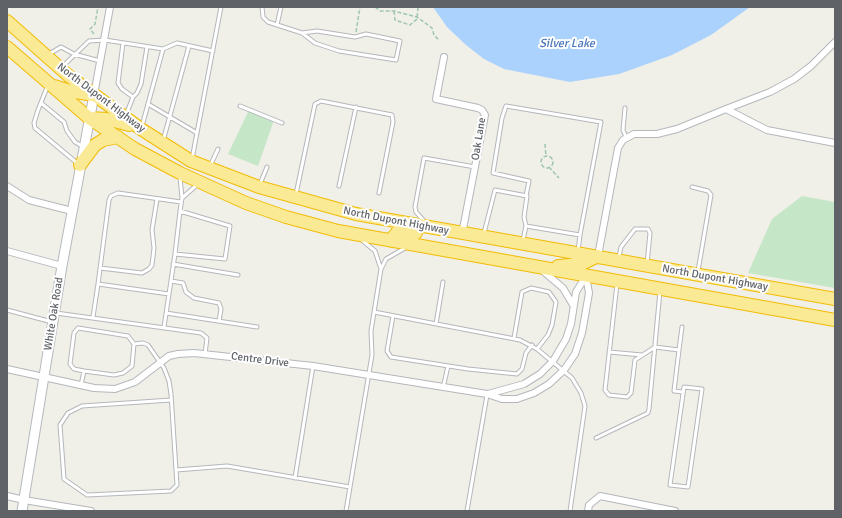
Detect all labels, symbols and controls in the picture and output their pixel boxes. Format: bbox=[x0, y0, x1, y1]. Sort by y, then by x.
water label: Silver Lake bbox=[539, 37, 595, 51]
street label: North Dupont Highway bbox=[54, 60, 148, 136]
street label: Oak Lane bbox=[469, 117, 489, 161]
street label: North Dupont Highway bbox=[342, 204, 450, 238]
street label: North Dupont Highway bbox=[661, 262, 769, 294]
street label: White Oak Road bbox=[42, 276, 66, 352]
street label: Centre Drive bbox=[230, 350, 290, 370]

